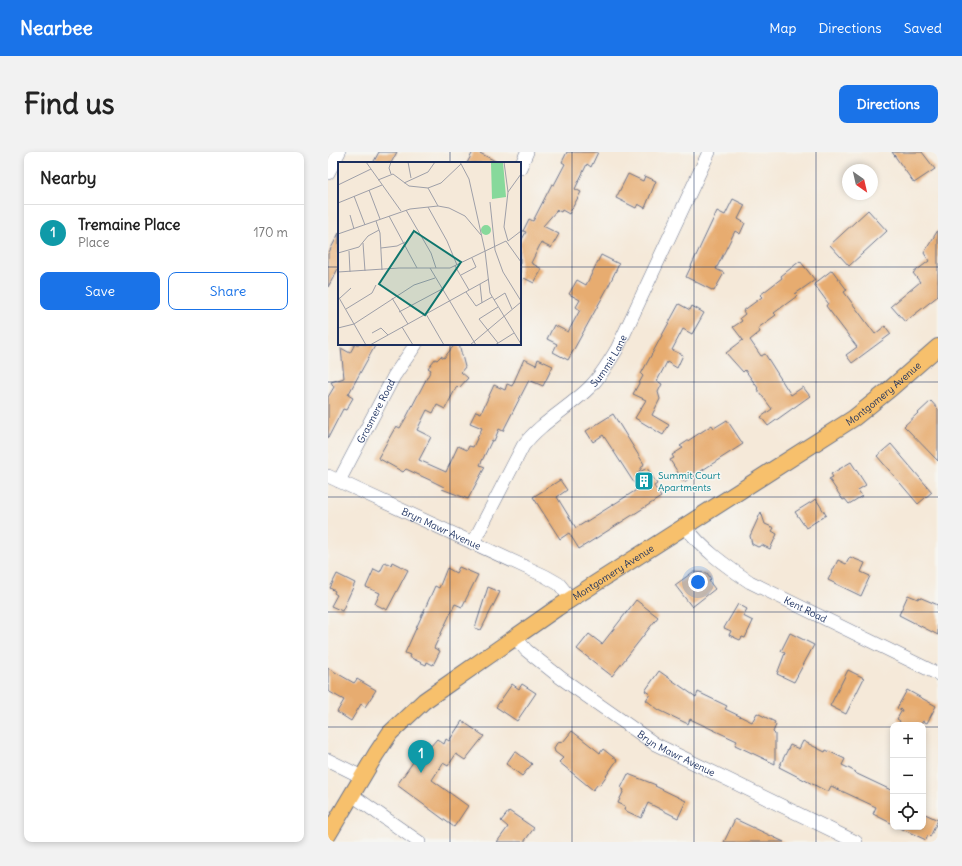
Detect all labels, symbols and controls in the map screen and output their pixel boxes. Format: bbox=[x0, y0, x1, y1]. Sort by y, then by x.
text: Nearbee bbox=[20, 16, 93, 40]
text: Map bbox=[769, 19, 796, 37]
text: Directions bbox=[818, 19, 882, 37]
text: Saved bbox=[904, 19, 942, 37]
button: Directions bbox=[839, 85, 938, 123]
text: Find us bbox=[24, 86, 115, 122]
inset map bbox=[338, 162, 521, 345]
north arrow bbox=[842, 164, 878, 200]
text: Nearby bbox=[40, 167, 96, 189]
text: Tremaine Place bbox=[78, 215, 180, 234]
text: 1 bbox=[50, 224, 56, 241]
text: 170 m bbox=[253, 224, 288, 241]
text: Place bbox=[78, 234, 109, 251]
button: Save bbox=[40, 272, 160, 310]
button: Share bbox=[168, 272, 288, 310]
street label: Summit Lane bbox=[587, 333, 630, 390]
street label: Montgomery Avenue bbox=[843, 359, 924, 429]
street label: Grasmere Road bbox=[354, 377, 398, 446]
place label: Summit Court Apartments bbox=[658, 469, 721, 494]
building icon: Summit Court Apartments bbox=[633, 470, 655, 492]
street label: Bryn Mawr Avenue bbox=[399, 505, 483, 553]
street label: Montgomery Avenue bbox=[570, 542, 656, 603]
your location bbox=[688, 572, 708, 592]
street label: Kent Road bbox=[782, 594, 829, 626]
map controls bbox=[890, 722, 926, 830]
button: + bbox=[890, 722, 926, 758]
street label: Bryn Mawr Avenue bbox=[635, 728, 717, 779]
pin: 1 bbox=[408, 740, 434, 773]
button: − bbox=[890, 758, 926, 794]
button: locate bbox=[890, 794, 926, 830]

